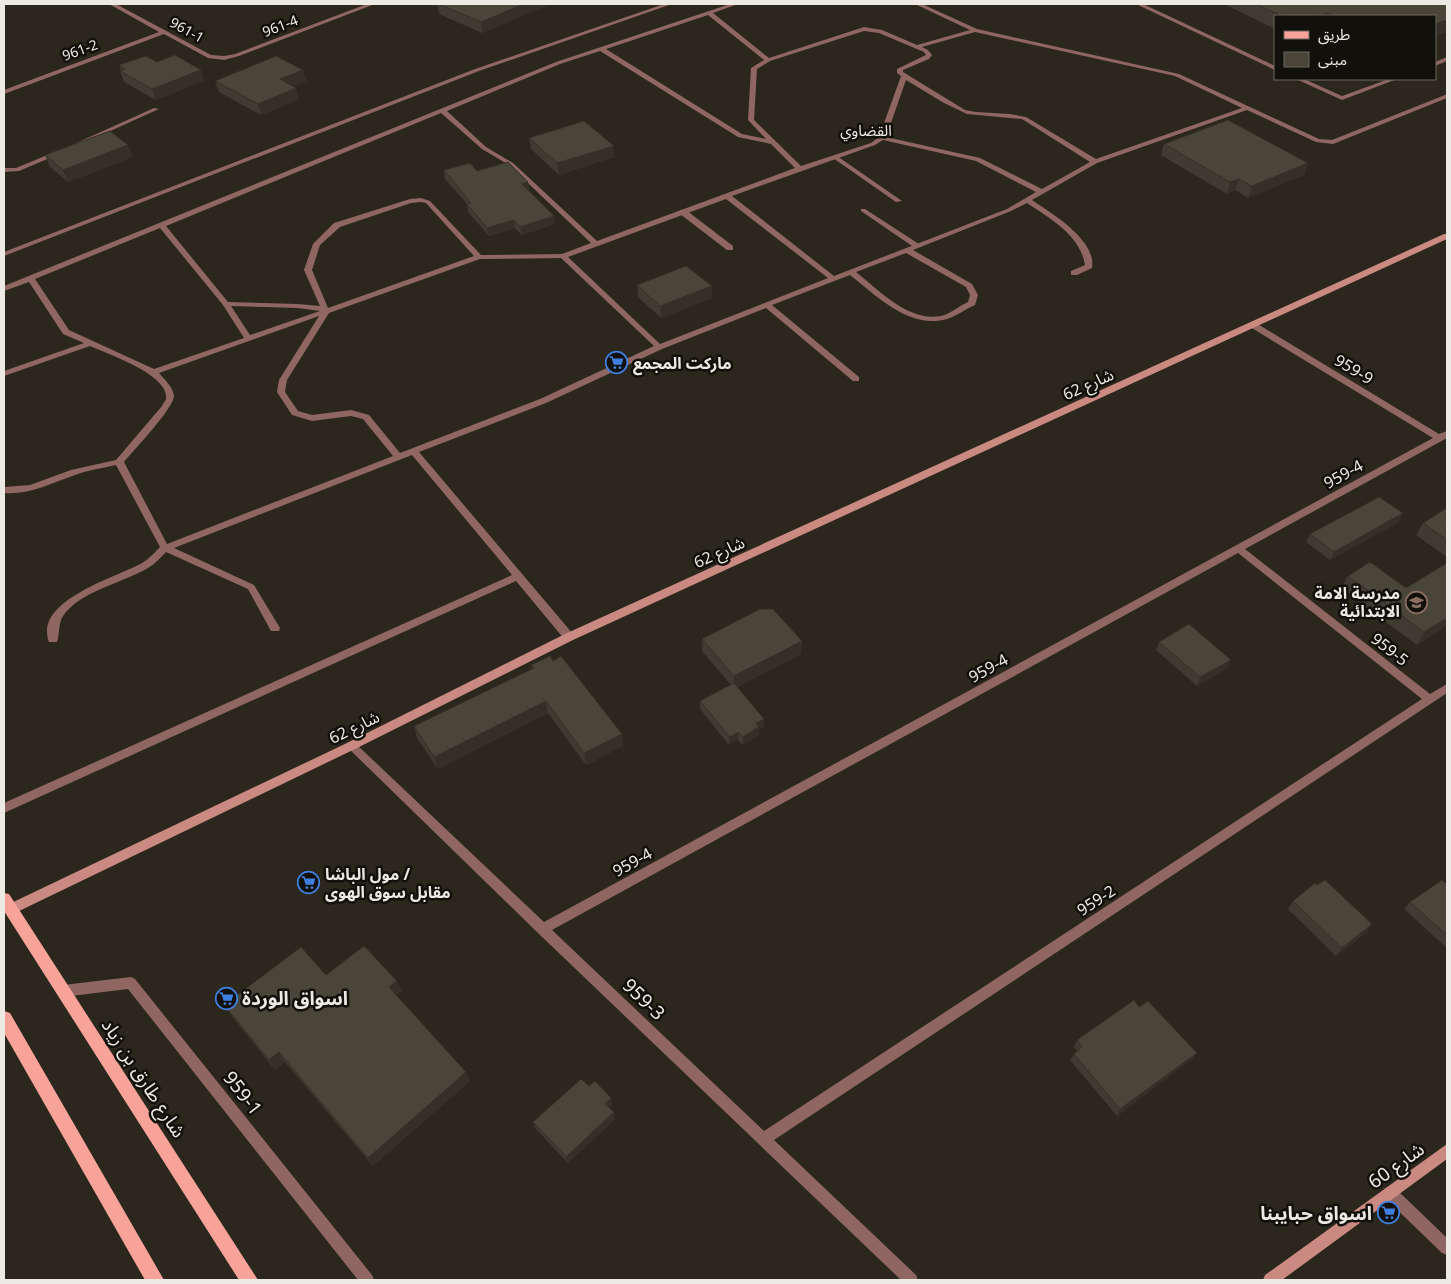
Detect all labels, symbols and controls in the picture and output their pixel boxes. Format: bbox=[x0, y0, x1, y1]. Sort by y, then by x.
street label: 961-4 bbox=[259, 10, 300, 41]
street label: 961-1 bbox=[167, 12, 208, 47]
legend bbox=[1274, 15, 1436, 80]
text: طريق bbox=[1318, 24, 1350, 45]
street label: 961-2 bbox=[59, 34, 100, 65]
text: مبنى bbox=[1318, 49, 1347, 69]
district label: القضاوي bbox=[840, 120, 892, 142]
street label: 959-9 bbox=[1330, 349, 1378, 389]
supermarket icon: ماركت المجمع bbox=[605, 351, 629, 375]
place label: ماركت المجمع bbox=[633, 352, 732, 376]
street label: شارع 62 bbox=[1059, 363, 1118, 407]
street label: 959-4 bbox=[1319, 454, 1367, 494]
street label: شارع 62 bbox=[690, 531, 749, 575]
place label: مدرسة الامة الابتدائية bbox=[1315, 582, 1400, 622]
school or university icon: مدرسة الامة الابتدائية bbox=[1404, 590, 1428, 614]
street label: 959-5 bbox=[1367, 627, 1413, 671]
street label: 959-4 bbox=[964, 648, 1012, 688]
street label: شارع 62 bbox=[325, 705, 384, 750]
street label: 959-4 bbox=[608, 842, 656, 882]
place label: مول الباشا / مقابل سوق الهوى bbox=[325, 863, 451, 903]
supermarket icon: مول الباشا / مقابل سوق الهوى bbox=[297, 871, 321, 895]
street label: 959-2 bbox=[1072, 879, 1120, 921]
street label: 959-3 bbox=[617, 972, 671, 1026]
place label: اسواق الوردة bbox=[242, 985, 348, 1011]
supermarket icon: اسواق الوردة bbox=[214, 986, 238, 1010]
street label: شارع طارق بن زياد bbox=[95, 1013, 192, 1143]
street label: 959-1 bbox=[217, 1065, 269, 1121]
street label: شارع 60 bbox=[1363, 1136, 1430, 1195]
place label: اسواق حبايبنا bbox=[1260, 1200, 1372, 1226]
supermarket icon: اسواق حبايبنا bbox=[1376, 1201, 1400, 1225]

